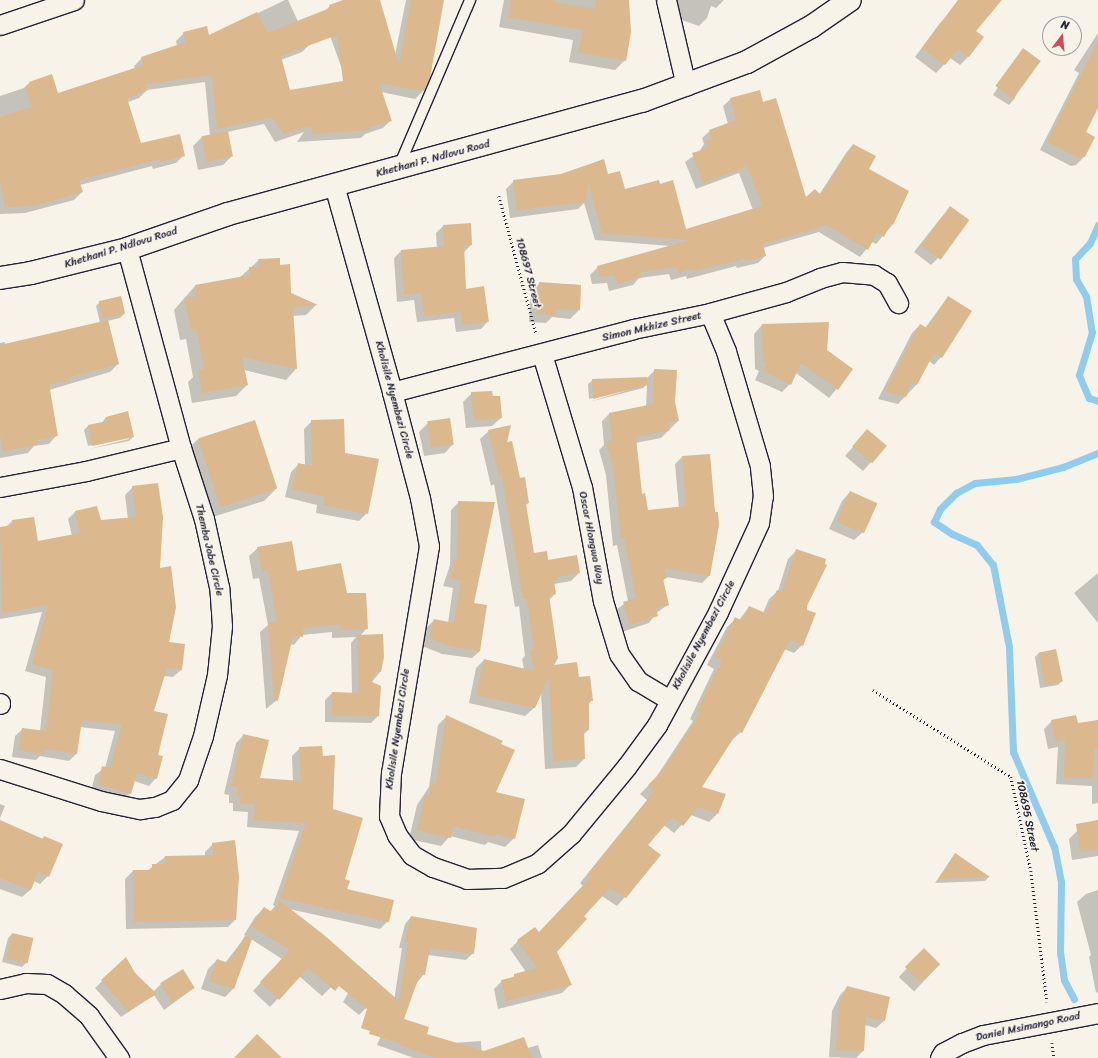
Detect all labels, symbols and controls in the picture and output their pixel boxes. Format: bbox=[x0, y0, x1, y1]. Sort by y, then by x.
text: N bbox=[1059, 15, 1071, 35]
north arrow bbox=[1042, 16, 1082, 56]
street label: Khethani P. Ndlovu Road bbox=[375, 137, 491, 181]
street label: Khethani P. Ndlovu Road bbox=[63, 225, 179, 271]
street label: 108697 Street bbox=[512, 236, 544, 310]
street label: Simon Mkhize Street bbox=[601, 309, 703, 345]
street label: Kholisile Nyembezi Circle bbox=[372, 339, 416, 461]
street label: Oscar Hlongwa Way bbox=[576, 490, 606, 586]
street label: Themba Jobe Circle bbox=[192, 503, 226, 597]
street label: Kholisile Nyembezi Circle bbox=[669, 578, 739, 692]
street label: Kholisile Nyembezi Circle bbox=[383, 668, 413, 790]
street label: 108695 Street bbox=[1013, 779, 1041, 853]
street label: Daniel Msimango Road bbox=[974, 1009, 1082, 1045]

